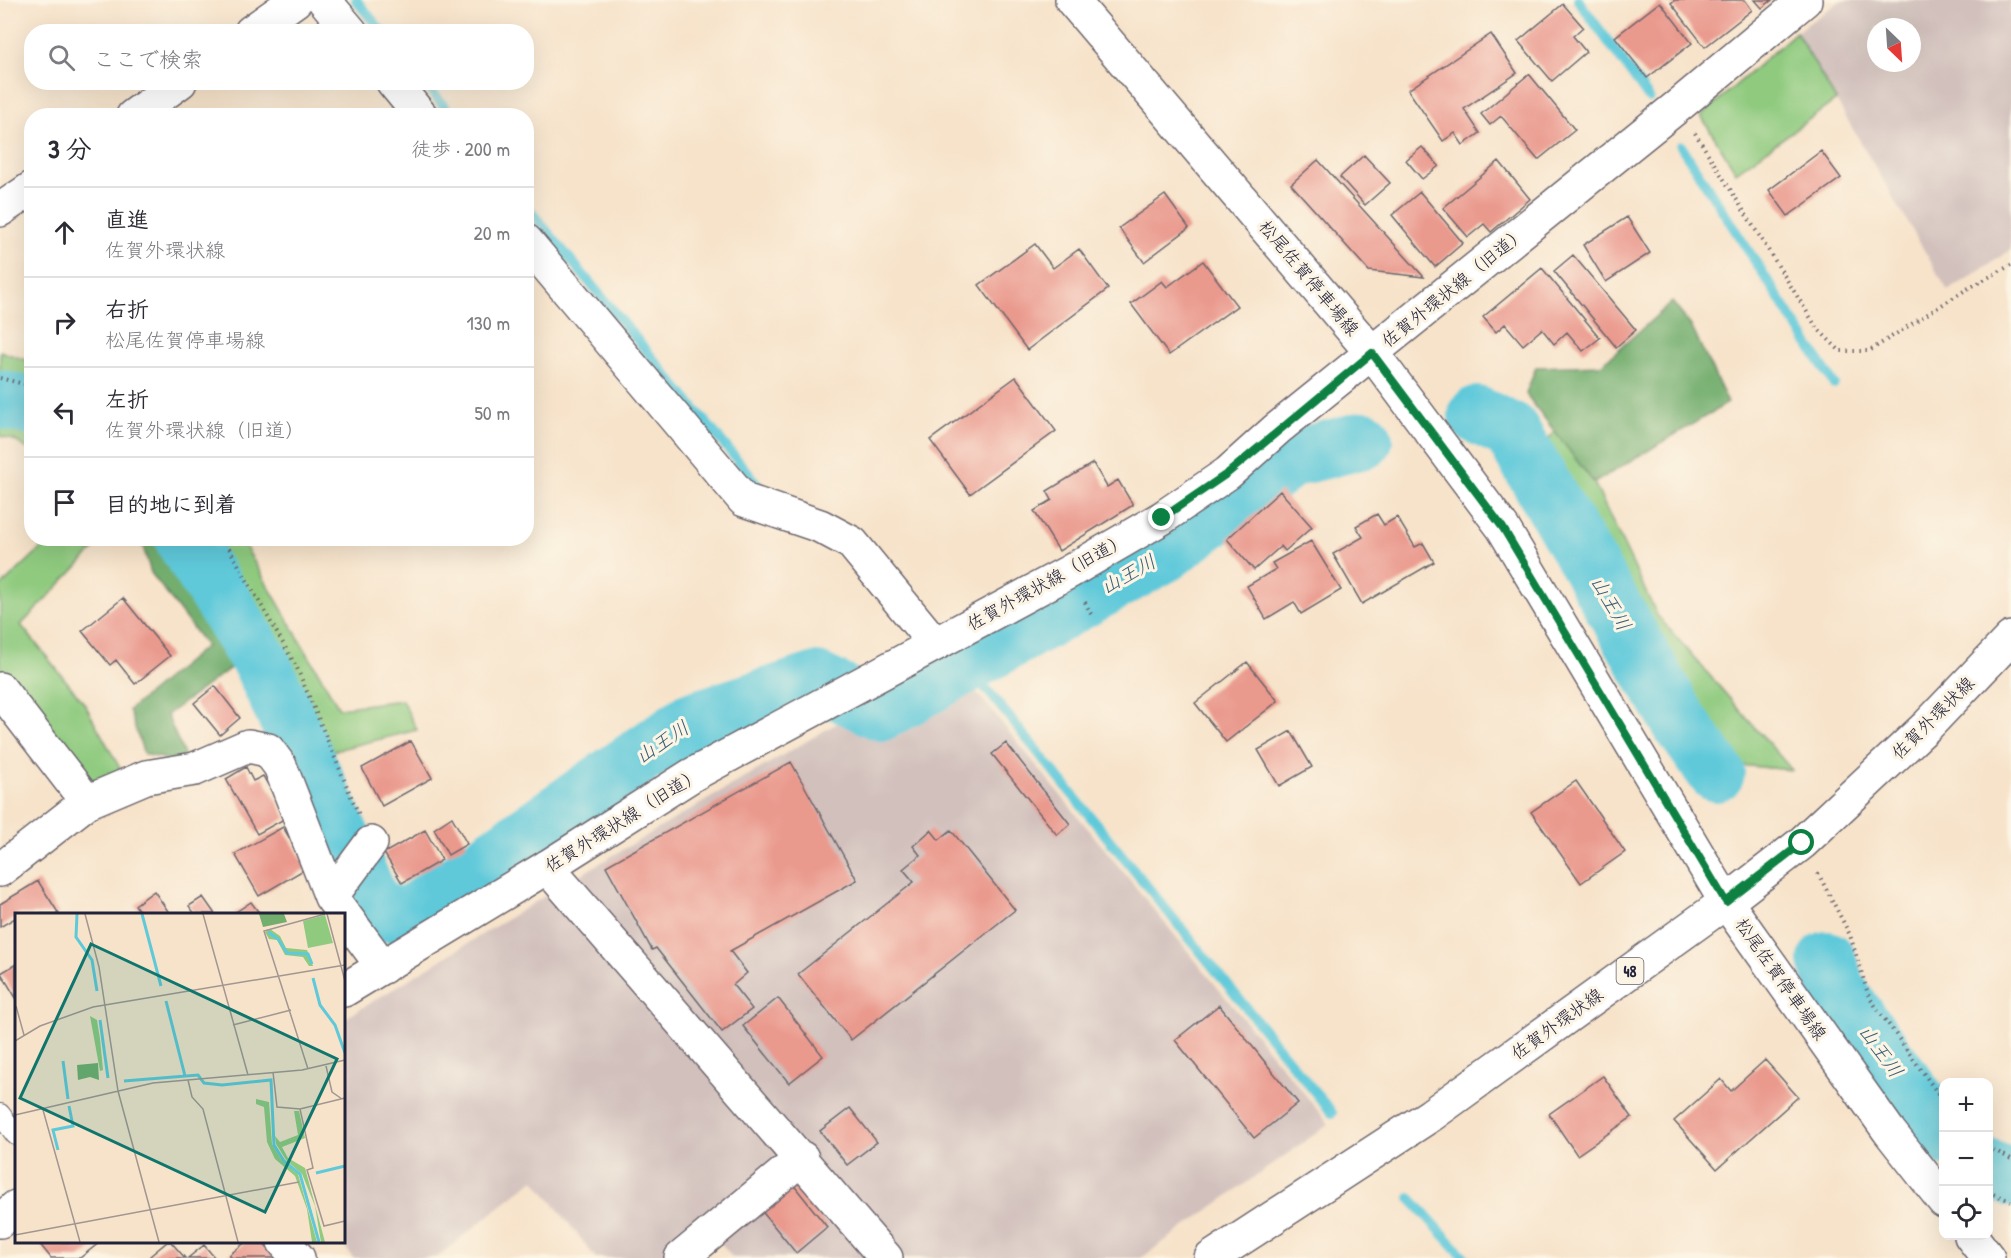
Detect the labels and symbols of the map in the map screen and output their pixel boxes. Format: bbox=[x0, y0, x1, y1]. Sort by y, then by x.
north arrow bbox=[1867, 18, 1921, 72]
street label: 松尾佐賀停車場線 bbox=[1254, 214, 1365, 341]
street label: 佐賀外環状線（旧道） bbox=[1376, 220, 1531, 353]
route end bbox=[1148, 504, 1174, 530]
street label: 佐賀外環状線（旧道） bbox=[962, 527, 1132, 636]
water label: 山王川 bbox=[1095, 547, 1161, 600]
water label: 山王川 bbox=[1585, 570, 1638, 635]
street label: 佐賀外環状線 bbox=[1886, 671, 1980, 765]
water label: 山王川 bbox=[629, 714, 694, 770]
street label: 佐賀外環状線（旧道） bbox=[540, 761, 706, 878]
route start bbox=[1788, 829, 1814, 855]
inset map bbox=[15, 913, 345, 1243]
street label: 松尾佐賀停車場線 bbox=[1730, 913, 1833, 1045]
road number: 48 bbox=[1616, 958, 1644, 984]
street label: 佐賀外環状線 bbox=[1506, 982, 1608, 1065]
water label: 山王川 bbox=[1853, 1019, 1910, 1083]

